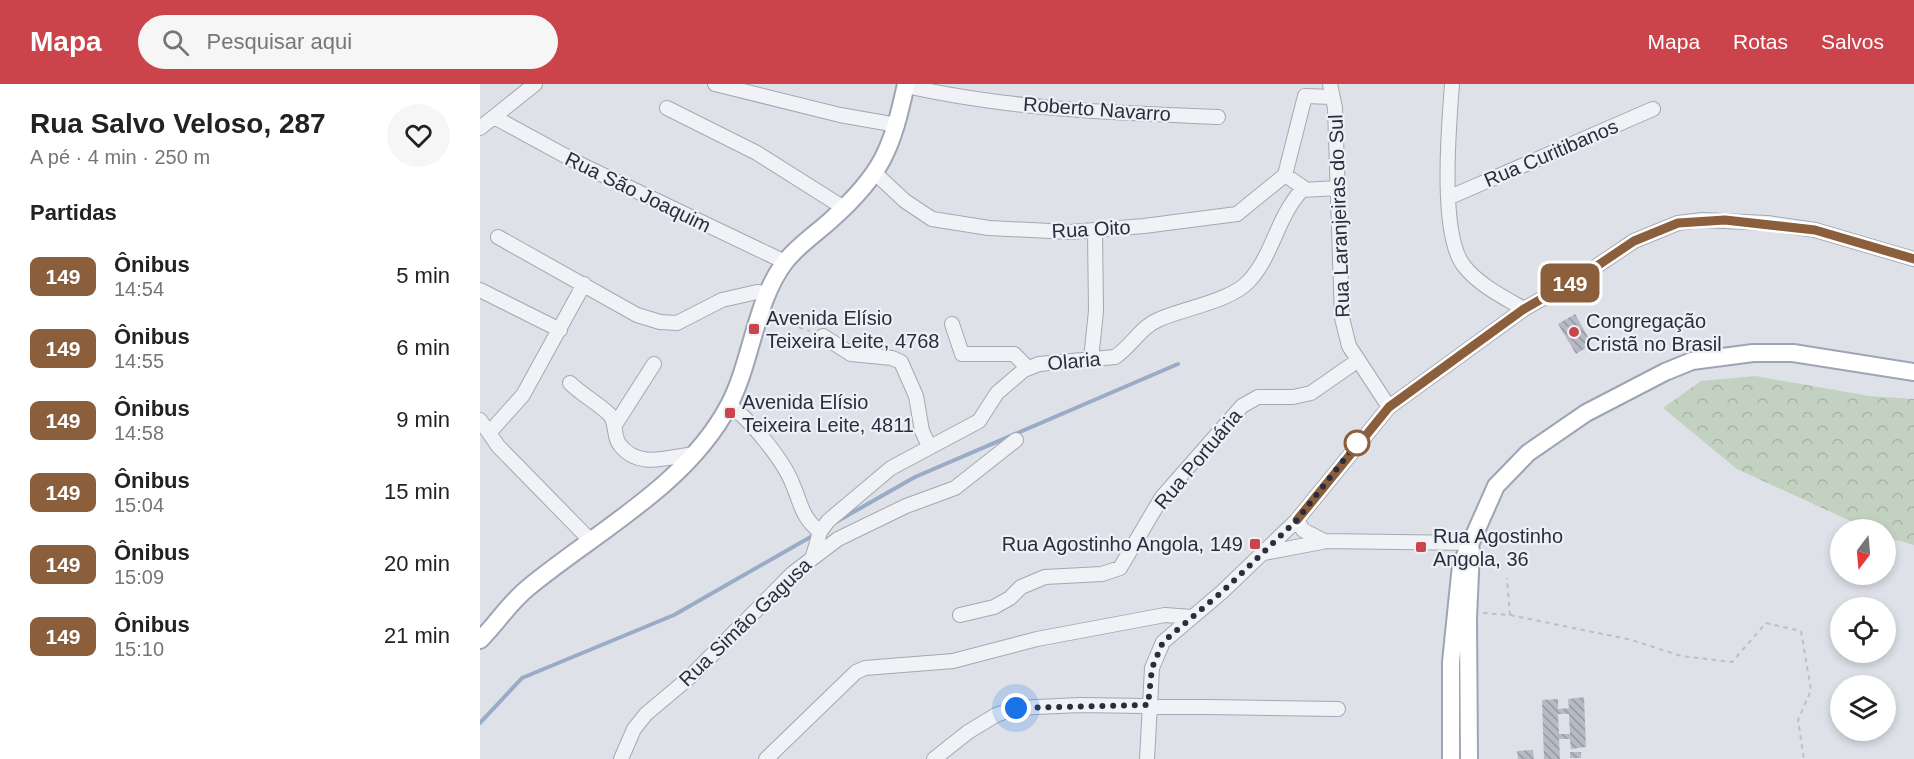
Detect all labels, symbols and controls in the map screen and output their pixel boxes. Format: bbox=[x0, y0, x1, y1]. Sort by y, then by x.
search box bbox=[138, 15, 558, 69]
text: Mapa bbox=[30, 26, 102, 57]
icon: search bbox=[159, 26, 192, 59]
text: Pesquisar aqui bbox=[207, 29, 352, 54]
text: Mapa bbox=[1648, 30, 1700, 53]
text: Rotas bbox=[1733, 30, 1788, 53]
text: Salvos bbox=[1821, 30, 1884, 53]
street label: Roberto Navarro bbox=[1022, 93, 1172, 125]
button: heart bbox=[387, 104, 450, 167]
text: Rua Salvo Veloso, 287 bbox=[30, 108, 326, 139]
street label: Rua Laranjeiras do Sul bbox=[1324, 114, 1354, 318]
street label: Rua Curitibanos bbox=[1481, 115, 1621, 191]
text: A pé · 4 min · 250 m bbox=[30, 146, 210, 168]
street label: Rua São Joaquim bbox=[562, 147, 714, 237]
text: Partidas bbox=[30, 200, 117, 225]
street label: Rua Oito bbox=[1051, 216, 1131, 242]
text: Ônibus bbox=[114, 252, 190, 277]
text: 5 min bbox=[396, 263, 450, 288]
line badge: 149 bbox=[1536, 264, 1604, 302]
text: 149 bbox=[45, 265, 81, 288]
text: 149 bbox=[1552, 272, 1588, 295]
text: 14:54 bbox=[114, 278, 164, 300]
place label: Avenida Elísio Teixeira Leite, 4768 bbox=[766, 307, 939, 352]
place label: Congregação Cristã no Brasil bbox=[1586, 310, 1722, 355]
marker: Avenida Elísio Teixeira Leite, 4768 bbox=[747, 322, 761, 336]
text: Ônibus bbox=[114, 324, 190, 349]
marker: Congregação Cristã no Brasil bbox=[1567, 325, 1581, 339]
text: 6 min bbox=[396, 335, 450, 360]
text: 149 bbox=[45, 337, 81, 360]
street label: Olaria bbox=[1046, 348, 1102, 374]
text: 14:55 bbox=[114, 350, 164, 372]
place label: Avenida Elísio Teixeira Leite, 4811 bbox=[742, 391, 914, 436]
text: Ônibus bbox=[114, 396, 190, 421]
street label: Rua Portuária bbox=[1150, 404, 1247, 513]
marker: Avenida Elísio Teixeira Leite, 4811 bbox=[723, 406, 737, 420]
text: 9 min bbox=[396, 407, 450, 432]
text: 149 bbox=[45, 409, 81, 432]
text: 14:58 bbox=[114, 422, 164, 444]
unlabelled marker bbox=[1344, 430, 1370, 456]
text: Ônibus bbox=[114, 468, 190, 493]
text: 15 min bbox=[384, 479, 450, 504]
text: 149 bbox=[45, 481, 81, 504]
text: 15:04 bbox=[114, 494, 164, 516]
north arrow bbox=[1830, 519, 1896, 585]
map controls bbox=[1830, 519, 1896, 741]
place label: Rua Agostinho Angola, 36 bbox=[1433, 525, 1563, 570]
place label: Rua Agostinho Angola, 149 bbox=[1002, 533, 1243, 555]
marker: Rua Agostinho Angola, 149 bbox=[1248, 537, 1262, 551]
text: Ônibus bbox=[114, 540, 190, 565]
marker: Rua Agostinho Angola, 36 bbox=[1414, 540, 1428, 554]
text: 20 min bbox=[384, 551, 450, 576]
text: 149 bbox=[45, 553, 81, 576]
street label: Rua Simão Gagusa bbox=[675, 553, 816, 691]
text: 15:09 bbox=[114, 566, 164, 588]
button: locate bbox=[1830, 597, 1896, 663]
text: Ônibus bbox=[114, 612, 190, 637]
text: 21 min bbox=[384, 623, 450, 648]
text: 149 bbox=[45, 625, 81, 648]
text: 15:10 bbox=[114, 638, 164, 660]
button: layers bbox=[1830, 675, 1896, 741]
your location bbox=[1001, 693, 1031, 723]

